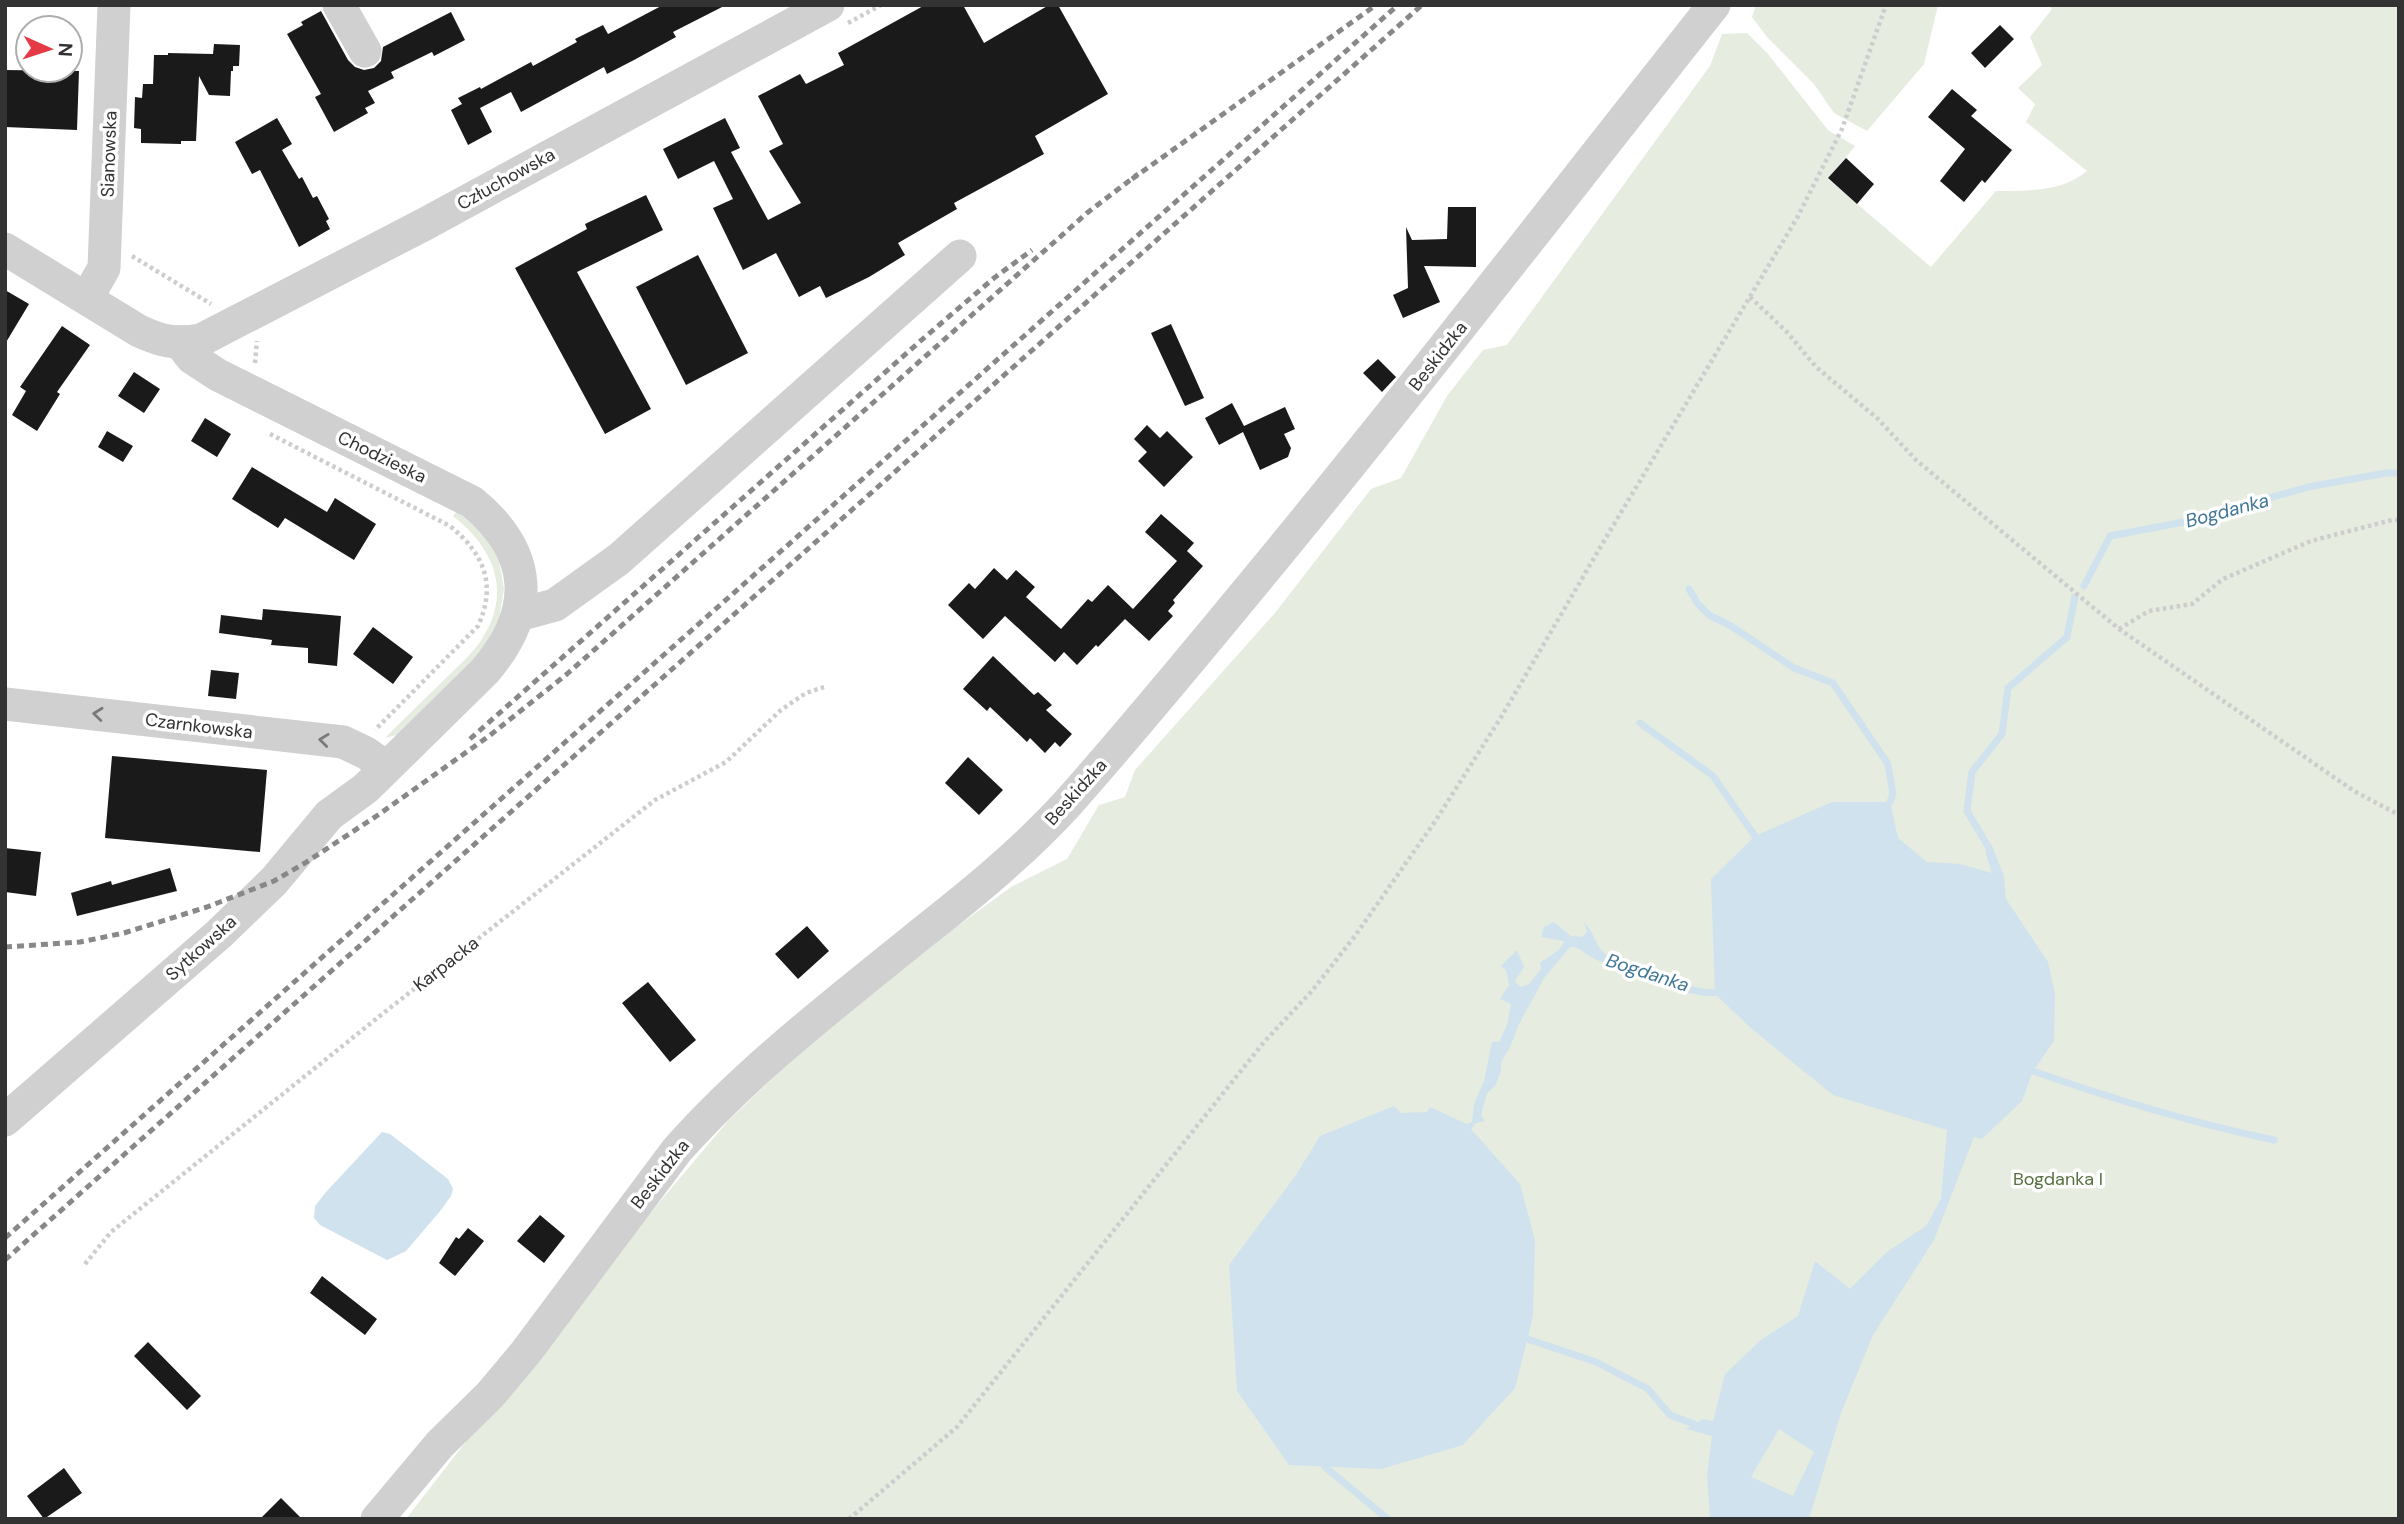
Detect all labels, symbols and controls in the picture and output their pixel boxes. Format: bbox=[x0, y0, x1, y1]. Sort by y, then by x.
north arrow bbox=[14, 14, 84, 84]
text: N bbox=[53, 42, 78, 57]
street label: Sianowska bbox=[95, 110, 123, 198]
street label: Człuchowska bbox=[453, 142, 559, 216]
street label: Beskidzka bbox=[1403, 316, 1473, 396]
street label: Chodzieska bbox=[334, 425, 430, 489]
water label: Bogdanka bbox=[2183, 487, 2272, 534]
one-way arrow bbox=[92, 707, 104, 722]
street label: Czarnkowska bbox=[144, 707, 254, 745]
one-way arrow bbox=[318, 733, 330, 748]
street label: Beskidzka bbox=[1040, 754, 1112, 830]
street label: Sytkowska bbox=[160, 910, 242, 986]
street label: Karpacka bbox=[408, 931, 484, 997]
water label: Bogdanka bbox=[1603, 947, 1692, 998]
street label: Beskidzka bbox=[625, 1134, 695, 1214]
park label: Bogdanka I bbox=[2013, 1167, 2103, 1191]

